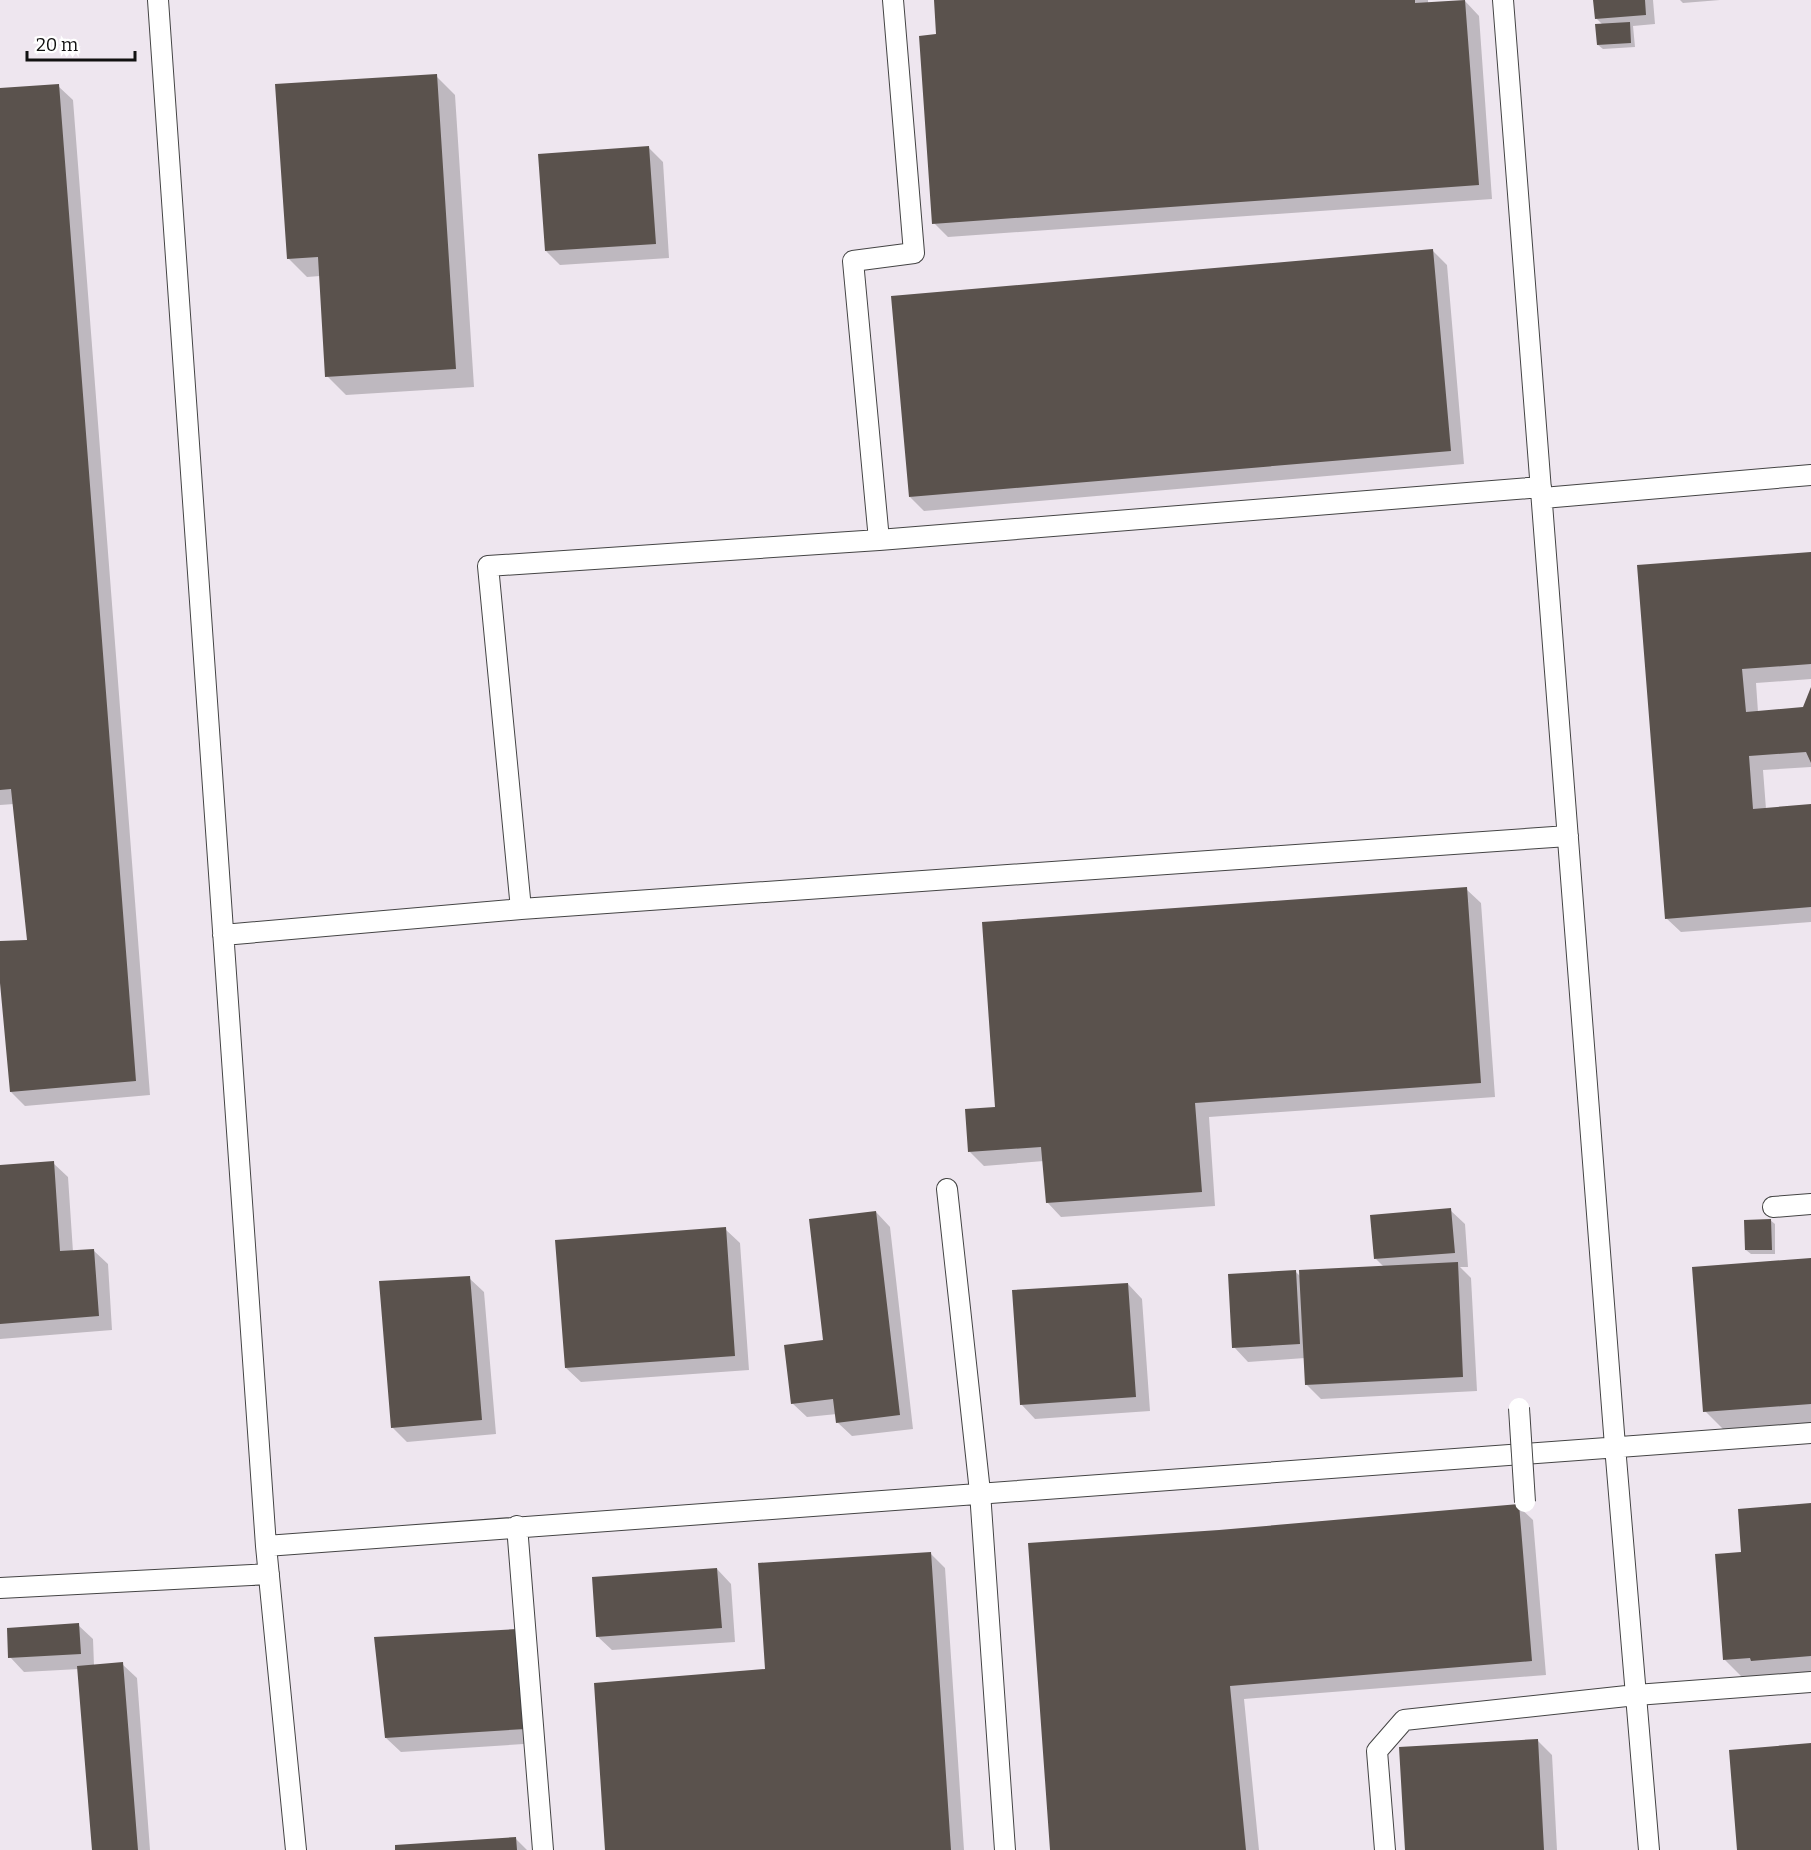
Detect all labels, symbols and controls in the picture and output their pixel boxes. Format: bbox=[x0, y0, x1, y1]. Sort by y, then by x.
scale bar bbox=[27, 24, 135, 62]
text: 20 m bbox=[36, 34, 78, 56]

